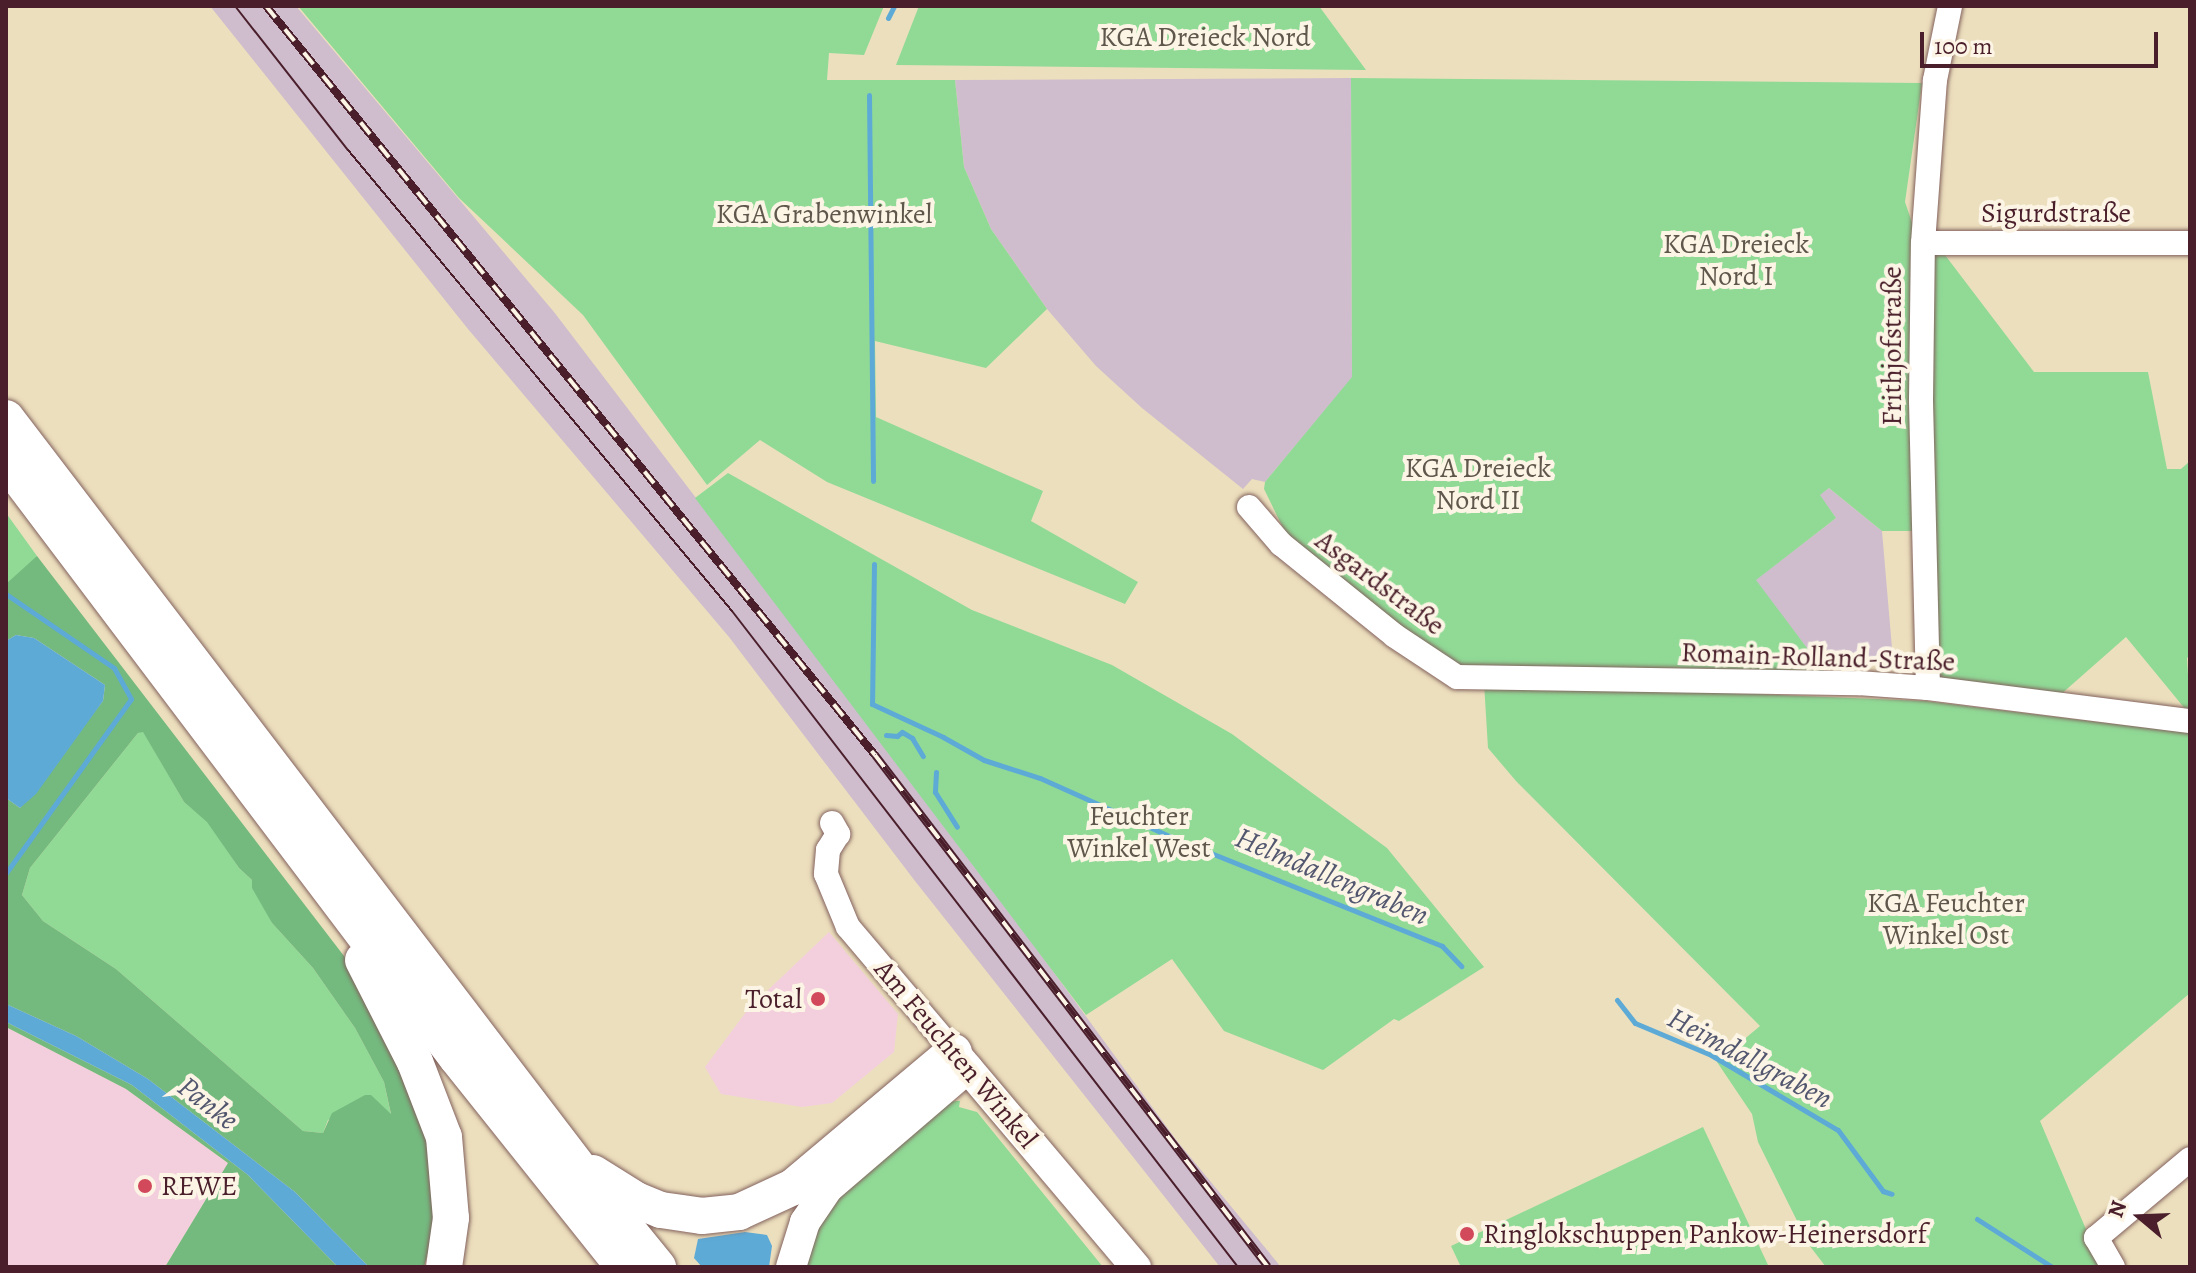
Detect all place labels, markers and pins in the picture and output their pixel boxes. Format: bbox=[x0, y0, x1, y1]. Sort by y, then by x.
place label: Total bbox=[745, 982, 802, 1016]
marker: Total bbox=[809, 990, 827, 1008]
place label: REWE bbox=[161, 1169, 237, 1203]
marker: REWE bbox=[136, 1177, 154, 1195]
place label: Ringlokschuppen Pankow-Heinersdorf bbox=[1483, 1217, 1927, 1251]
marker: Ringlokschuppen Pankow-Heinersdorf bbox=[1458, 1225, 1476, 1243]

